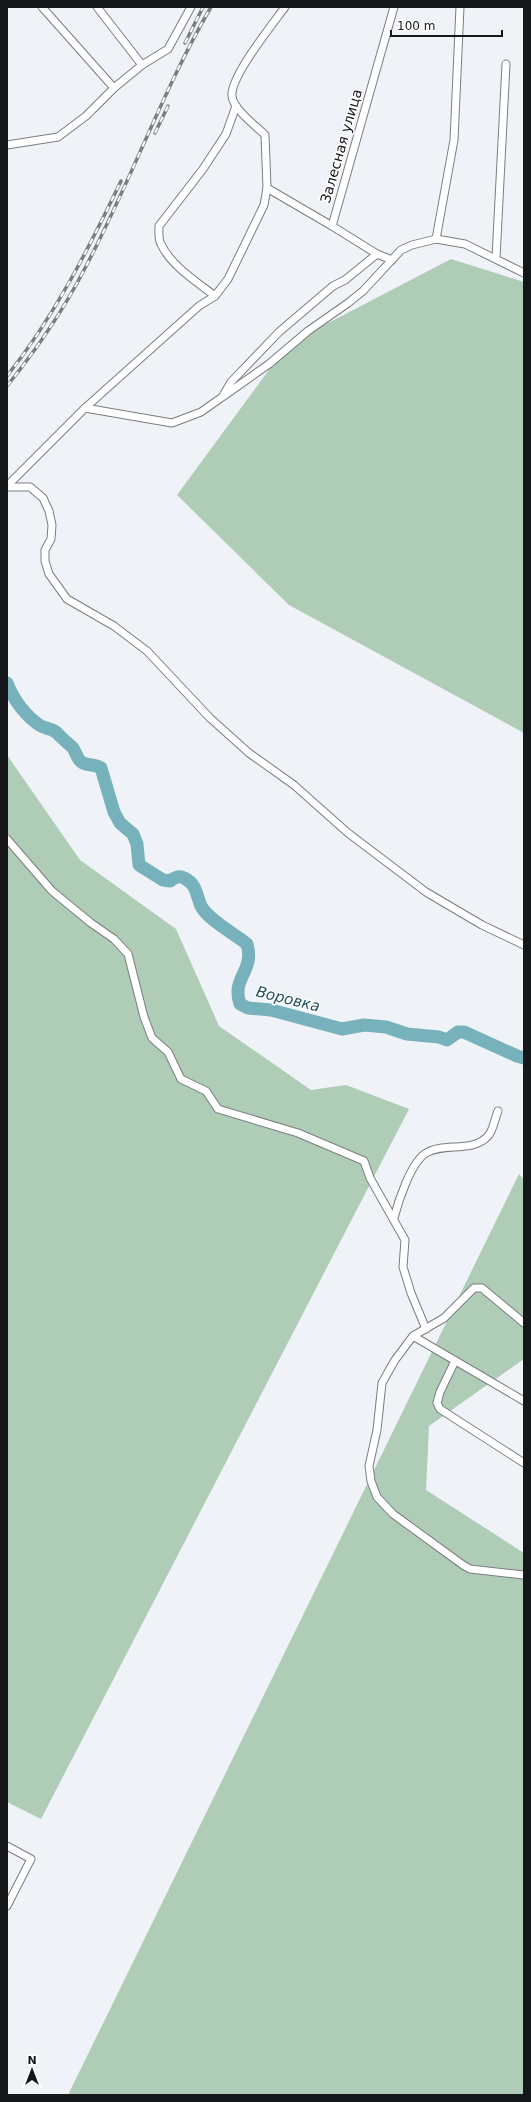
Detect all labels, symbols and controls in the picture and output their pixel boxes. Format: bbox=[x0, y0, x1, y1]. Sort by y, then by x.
scale bar bbox=[391, 12, 502, 38]
text: 100 m bbox=[397, 19, 435, 33]
street label: Залесная улица bbox=[317, 87, 365, 205]
water label: Воровка bbox=[254, 982, 322, 1016]
north arrow bbox=[12, 2050, 52, 2090]
text: N bbox=[27, 2054, 37, 2067]

